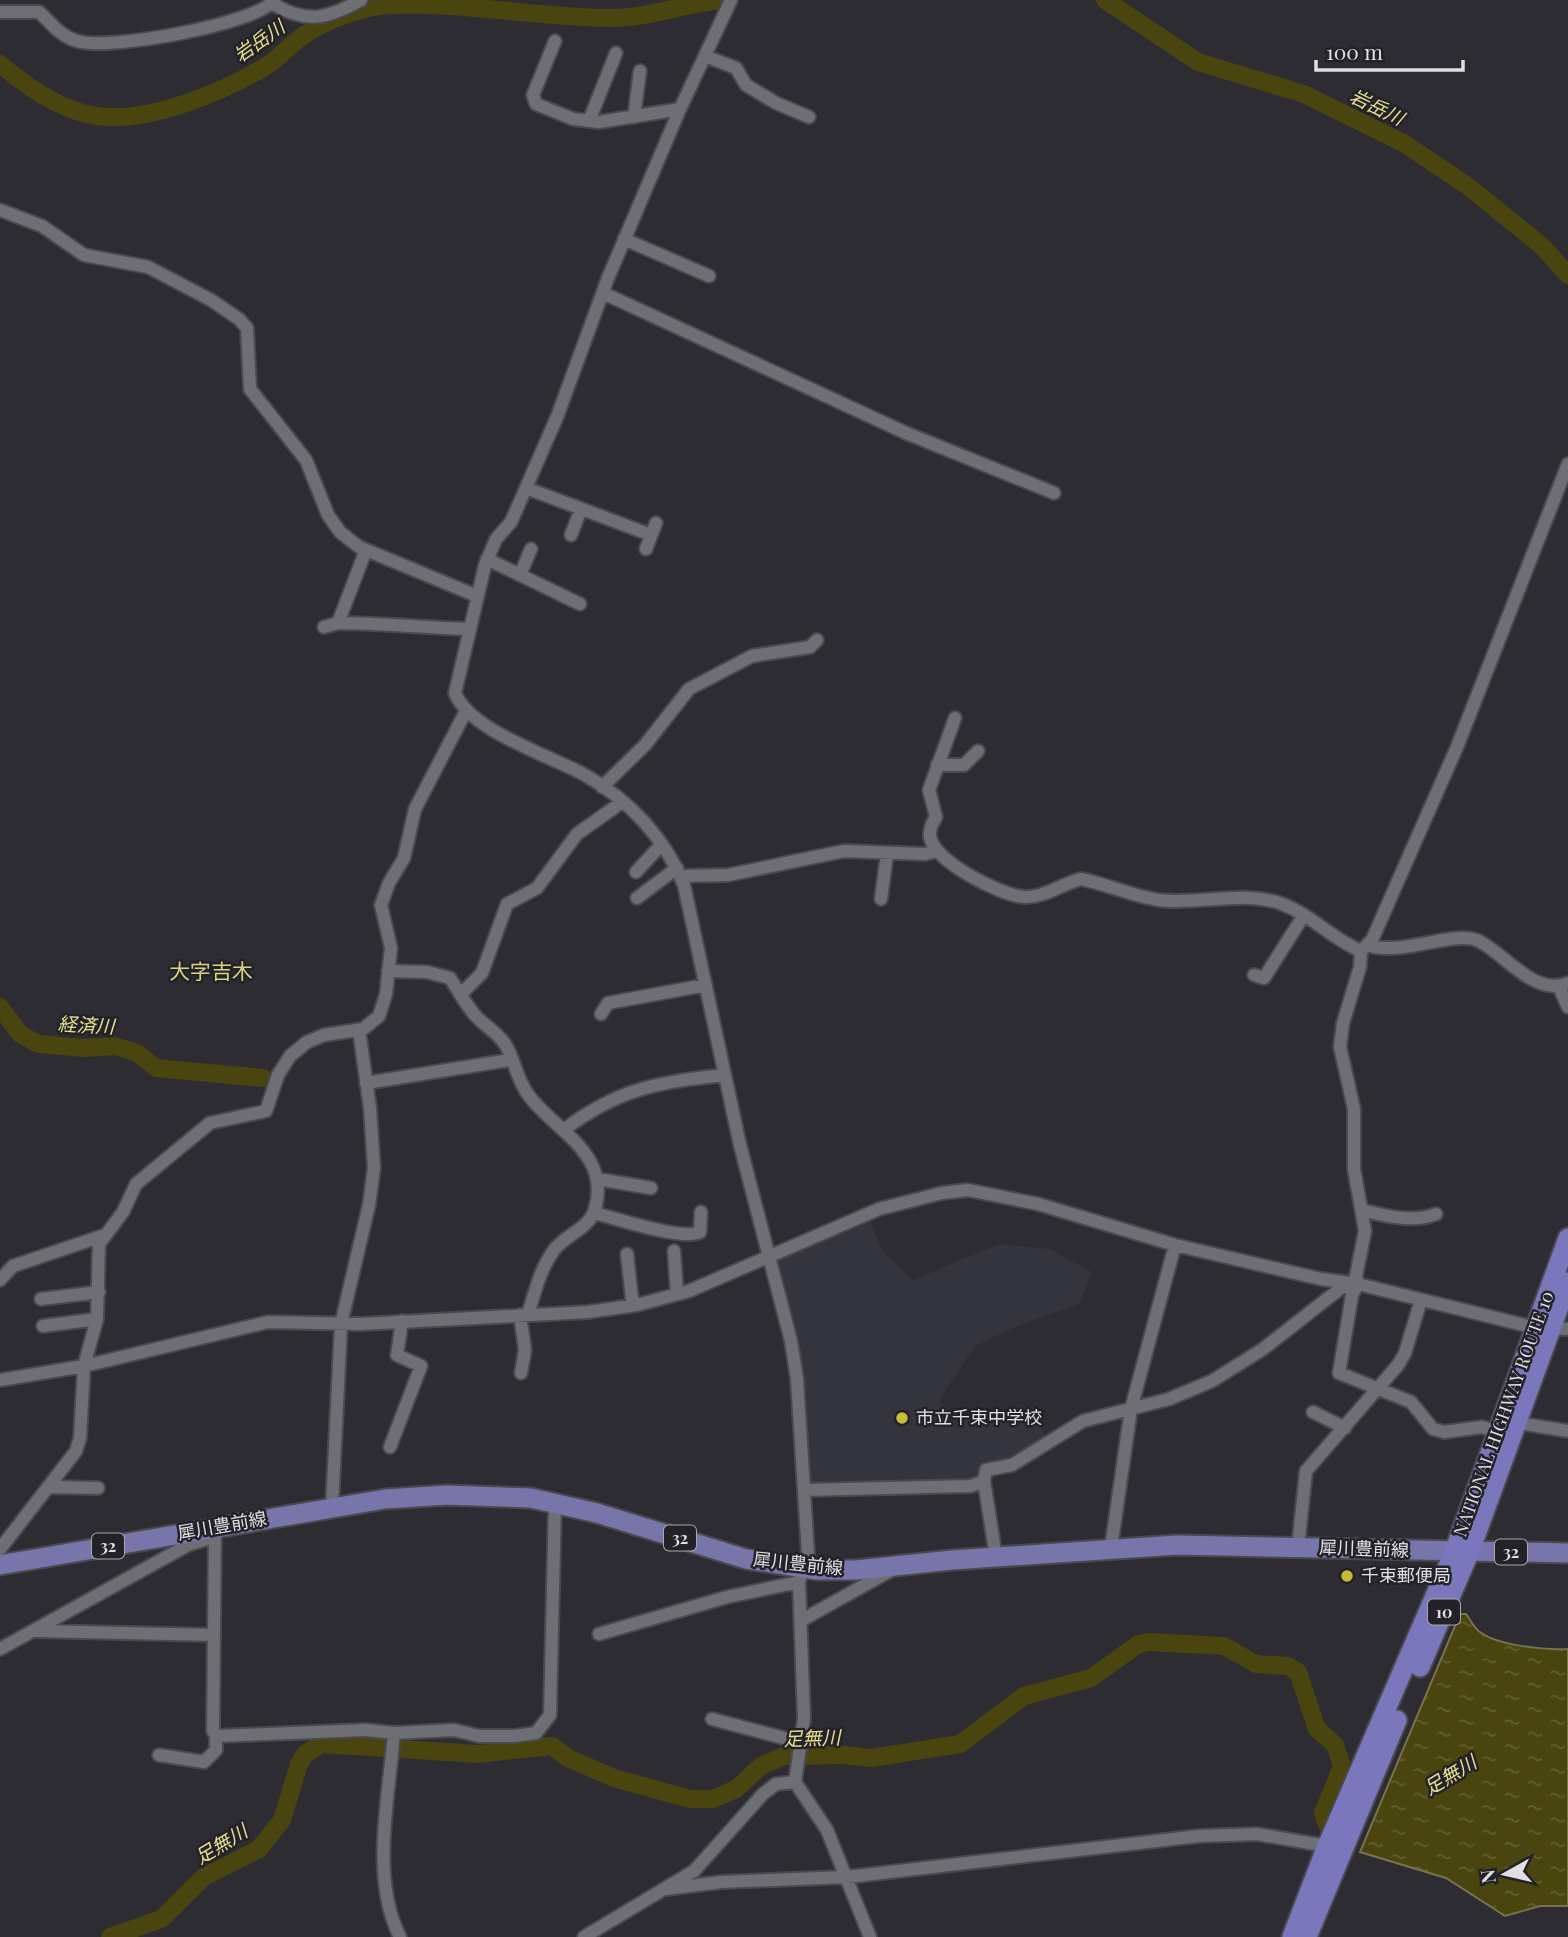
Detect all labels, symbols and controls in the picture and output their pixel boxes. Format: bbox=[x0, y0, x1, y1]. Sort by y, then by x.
water label: 岩岳川 bbox=[228, 12, 291, 67]
scale bar bbox=[1316, 28, 1463, 72]
text: 100 m bbox=[1326, 37, 1383, 65]
water label: 岩岳川 bbox=[1346, 82, 1411, 131]
district label: 大字吉木 bbox=[169, 956, 253, 984]
water label: 経済川 bbox=[57, 1010, 117, 1039]
street label: NATIONAL HIGHWAY ROUTE 10 bbox=[1447, 1288, 1559, 1540]
place label: 市立千束中学校 bbox=[916, 1405, 1042, 1429]
marker: 市立千束中学校 bbox=[894, 1410, 910, 1426]
street label: 犀川豊前線 bbox=[175, 1505, 268, 1545]
road number: 32 bbox=[664, 1526, 696, 1550]
road number: 32 bbox=[92, 1534, 124, 1558]
street label: 犀川豊前線 bbox=[1319, 1534, 1409, 1562]
road number: 32 bbox=[1495, 1540, 1527, 1564]
street label: 犀川豊前線 bbox=[752, 1546, 844, 1580]
place label: 千束郵便局 bbox=[1361, 1563, 1451, 1587]
marker: 千束郵便局 bbox=[1339, 1568, 1355, 1584]
road number: 10 bbox=[1428, 1600, 1460, 1624]
water label: 足無川 bbox=[783, 1723, 843, 1751]
water label: 足無川 bbox=[1418, 1747, 1482, 1800]
water label: 足無川 bbox=[189, 1816, 253, 1869]
north arrow bbox=[1470, 1839, 1540, 1909]
text: N bbox=[1473, 1868, 1501, 1885]

